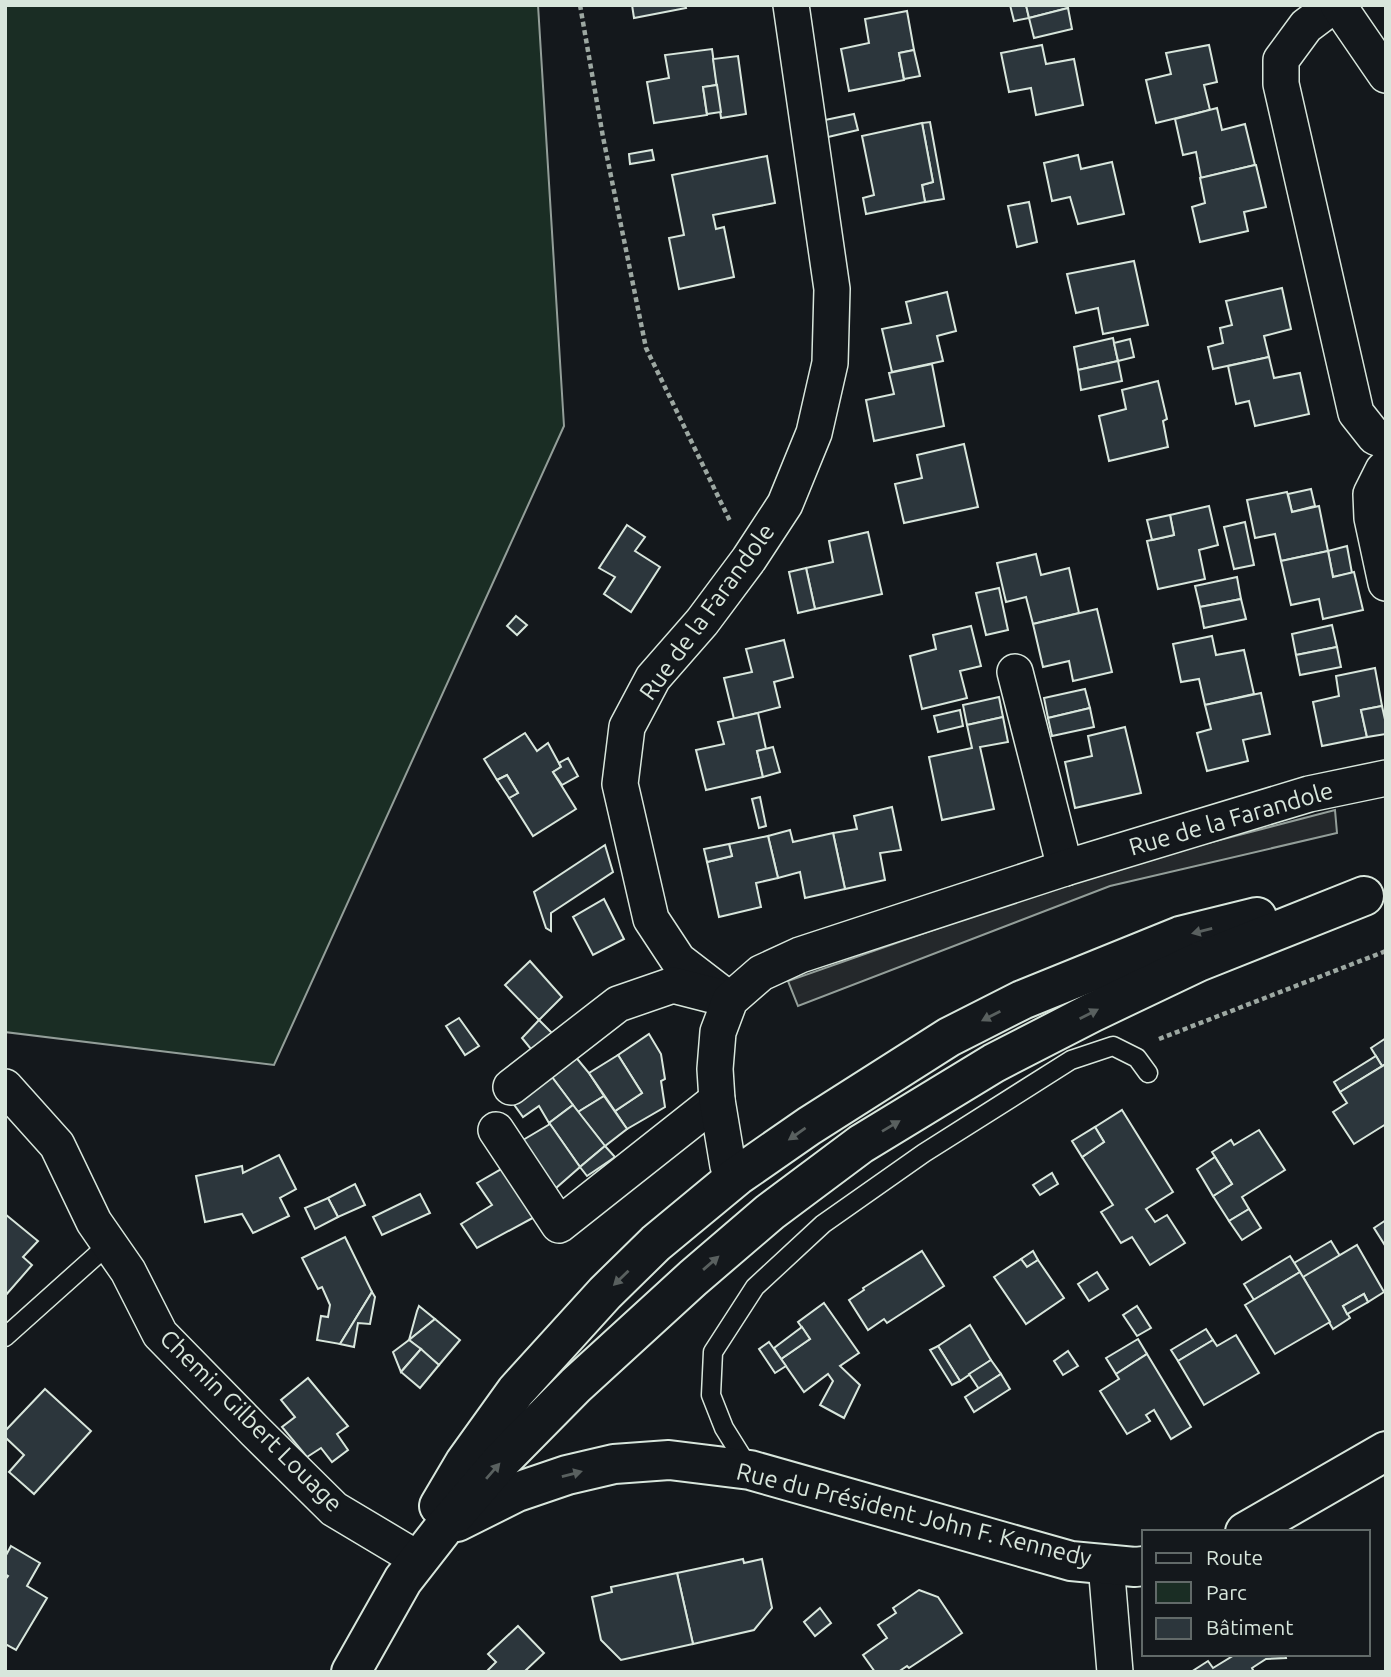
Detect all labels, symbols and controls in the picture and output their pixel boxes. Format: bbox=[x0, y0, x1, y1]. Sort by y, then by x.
street label: Rue de la Farandole bbox=[634, 518, 780, 705]
street label: Rue de la Farandole bbox=[1126, 776, 1336, 861]
one-way arrow bbox=[1191, 926, 1213, 937]
one-way arrow bbox=[1079, 1008, 1099, 1019]
one-way arrow bbox=[981, 1010, 1001, 1021]
one-way arrow bbox=[881, 1119, 900, 1132]
one-way arrow bbox=[788, 1127, 806, 1141]
one-way arrow bbox=[702, 1256, 719, 1272]
one-way arrow bbox=[613, 1269, 630, 1285]
street label: Chemin Gilbert Louage bbox=[155, 1324, 348, 1517]
street label: Rue du Président John F. Kennedy bbox=[734, 1457, 1095, 1572]
one-way arrow bbox=[485, 1462, 501, 1480]
one-way arrow bbox=[561, 1468, 583, 1479]
legend bbox=[1142, 1530, 1370, 1656]
text: Route bbox=[1206, 1545, 1263, 1569]
text: Parc bbox=[1206, 1580, 1247, 1604]
text: Bâtiment bbox=[1206, 1615, 1293, 1639]

